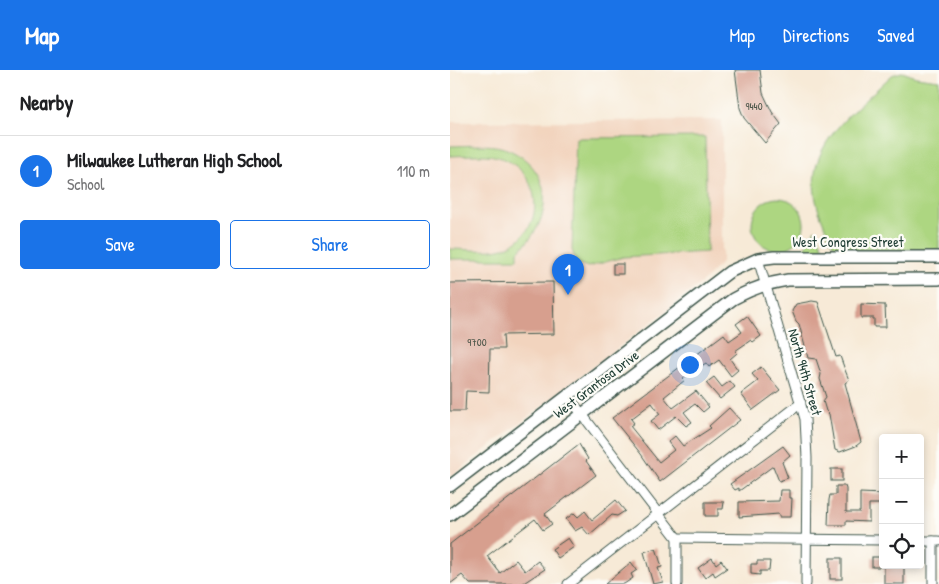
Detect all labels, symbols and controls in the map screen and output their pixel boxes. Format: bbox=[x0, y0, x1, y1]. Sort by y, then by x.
text: Map bbox=[25, 19, 59, 51]
text: Map bbox=[730, 23, 755, 48]
text: Directions bbox=[783, 23, 849, 48]
text: Saved bbox=[877, 23, 914, 48]
text: Nearby bbox=[20, 88, 73, 117]
house number: 9440 bbox=[745, 99, 763, 113]
text: Milwaukee Lutheran High School bbox=[67, 147, 282, 173]
text: 1 bbox=[33, 160, 39, 182]
text: 110 m bbox=[397, 160, 430, 182]
text: School bbox=[67, 173, 104, 195]
button: Save bbox=[20, 220, 220, 269]
button: Share bbox=[230, 220, 430, 269]
street label: West Congress Street bbox=[792, 232, 904, 252]
pin: 1 bbox=[552, 254, 584, 295]
street label: North 94th Street bbox=[784, 326, 827, 418]
house number: 9700 bbox=[467, 335, 487, 349]
street label: West Grantosa Drive bbox=[549, 345, 643, 422]
your location bbox=[677, 352, 703, 378]
map controls bbox=[879, 434, 924, 569]
button: + bbox=[879, 434, 924, 479]
button: − bbox=[879, 479, 924, 524]
button: locate bbox=[879, 524, 924, 569]

